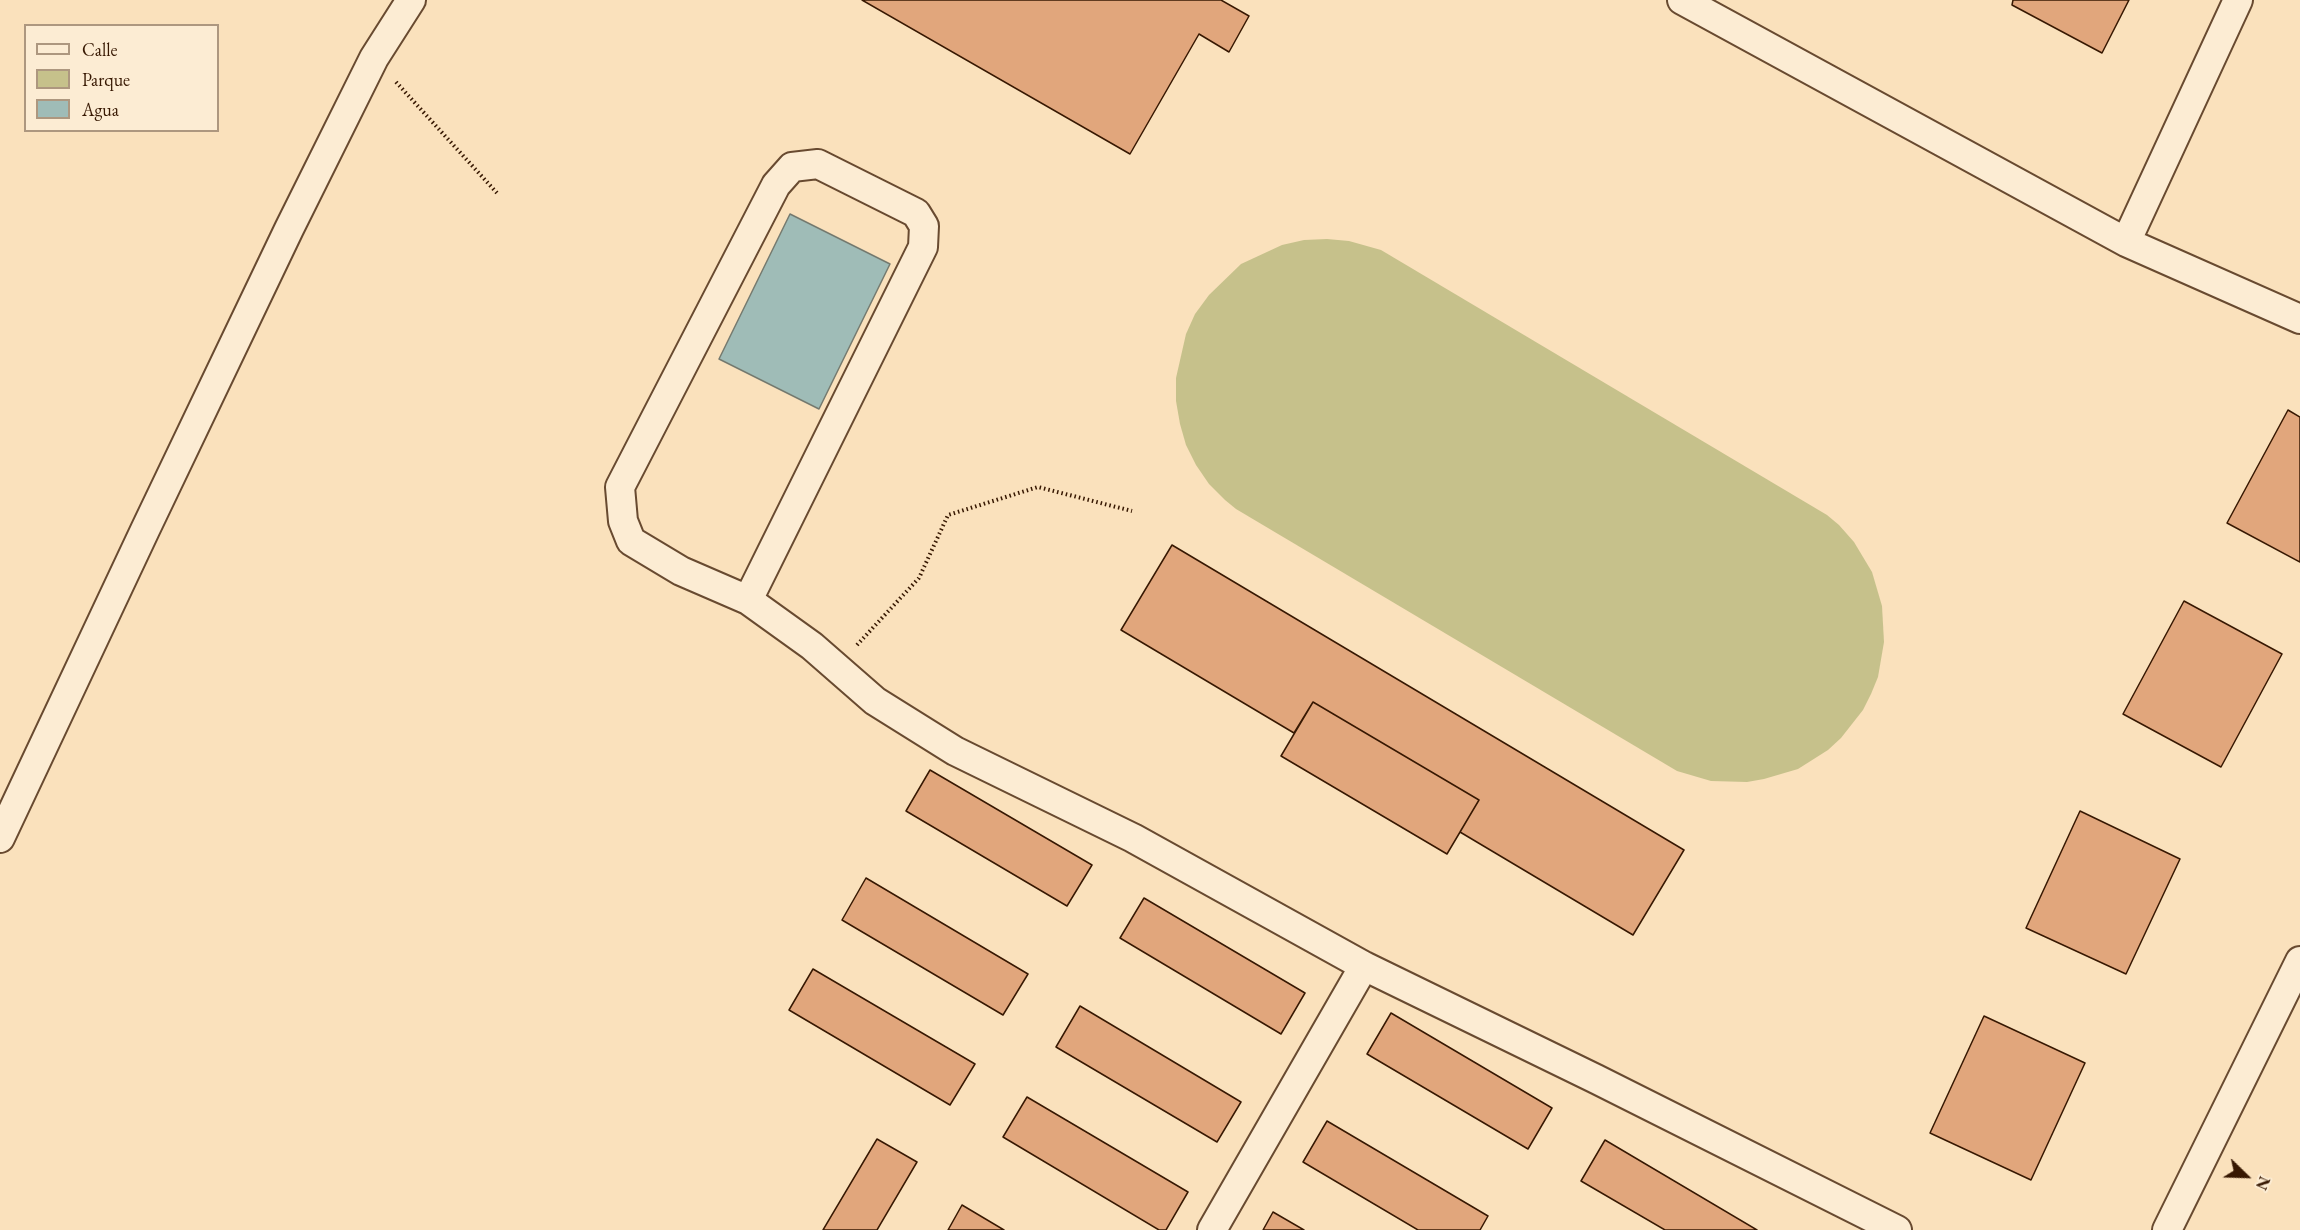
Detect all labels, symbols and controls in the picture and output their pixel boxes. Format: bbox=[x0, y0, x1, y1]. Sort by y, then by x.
legend bbox=[24, 24, 219, 132]
text: Calle bbox=[82, 38, 118, 61]
text: Parque bbox=[82, 68, 130, 91]
text: Agua bbox=[82, 98, 119, 121]
north arrow bbox=[2216, 1146, 2276, 1206]
text: N bbox=[2251, 1173, 2275, 1193]

